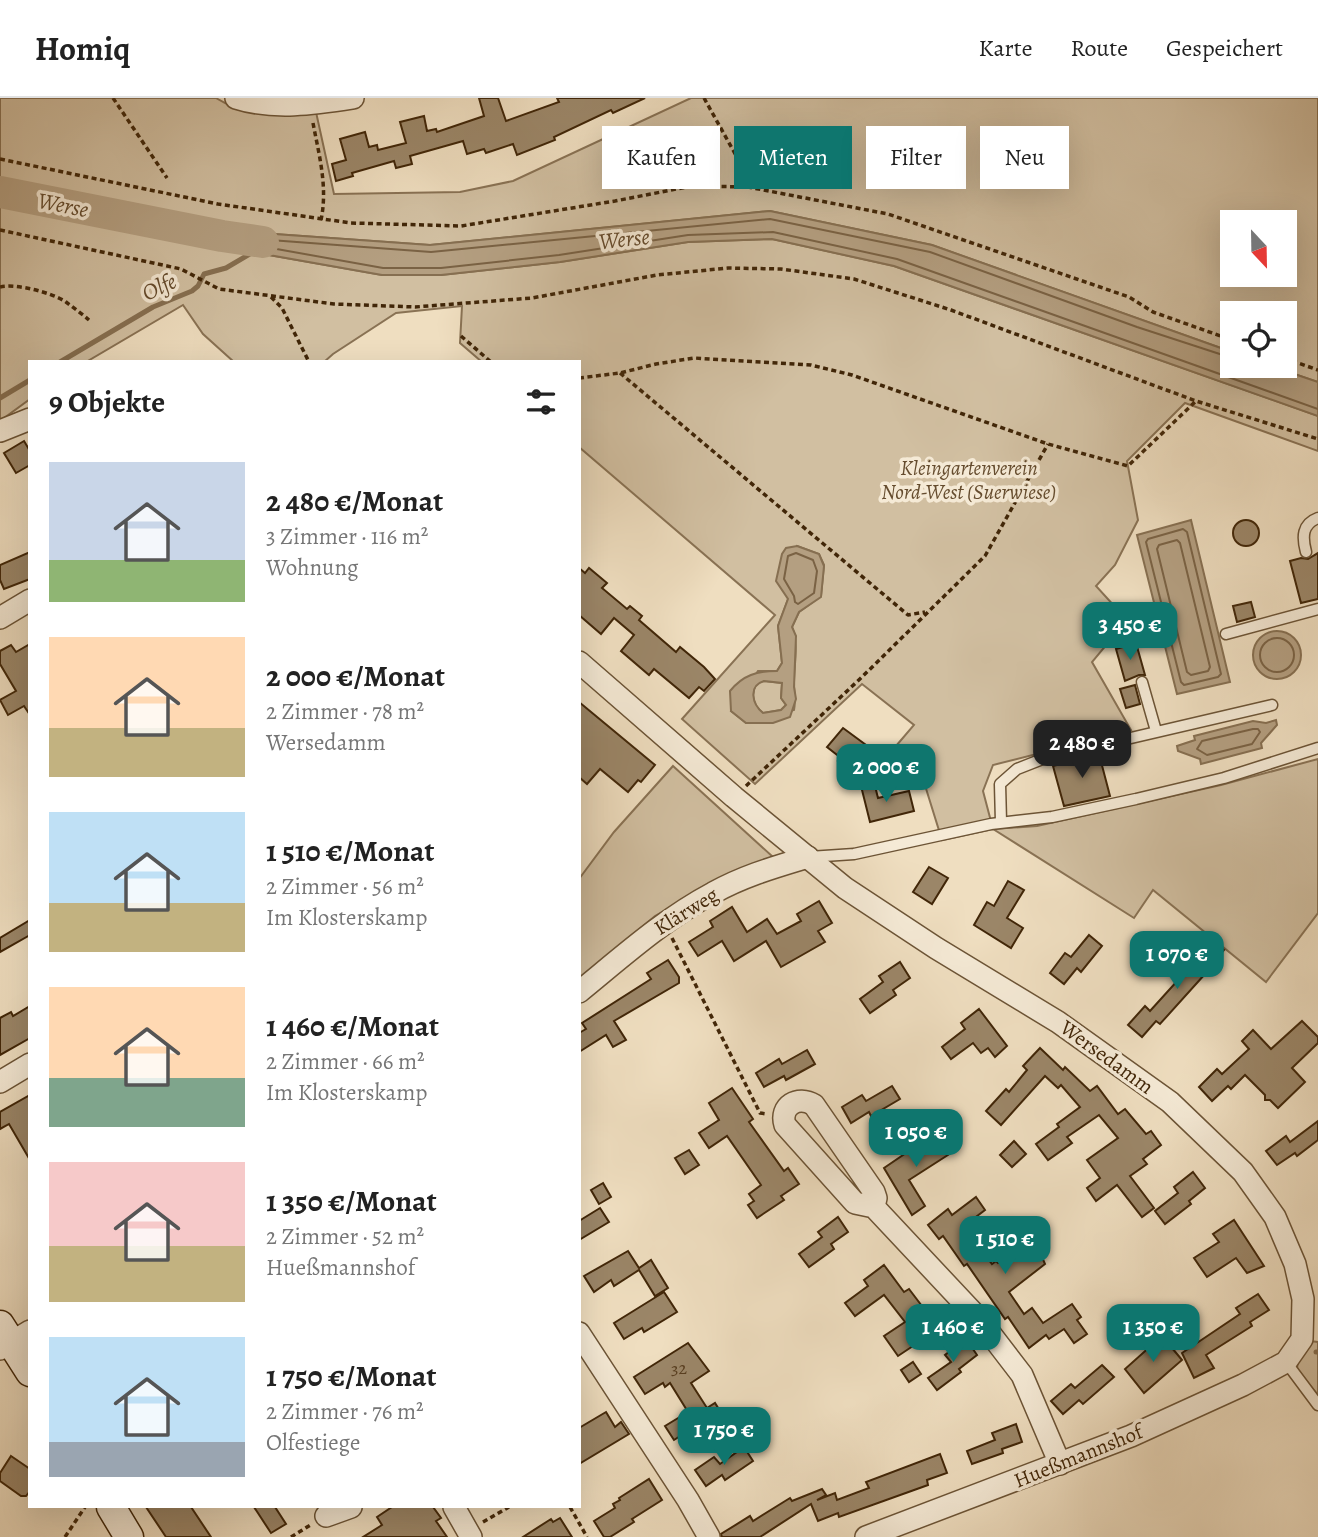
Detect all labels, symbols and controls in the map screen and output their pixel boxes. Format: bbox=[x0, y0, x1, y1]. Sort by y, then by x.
text: Homiq bbox=[35, 26, 130, 71]
text: Karte bbox=[979, 32, 1032, 64]
text: Route bbox=[1070, 32, 1128, 64]
text: Gespeichert bbox=[1166, 32, 1283, 64]
chip: Kaufen bbox=[602, 126, 720, 189]
chip: Mieten bbox=[734, 126, 852, 189]
chip: Filter bbox=[866, 126, 966, 189]
chip: Neu bbox=[980, 126, 1069, 189]
water label: Werse bbox=[35, 185, 91, 225]
north arrow bbox=[1220, 210, 1297, 287]
map controls bbox=[1220, 210, 1297, 378]
water label: Werse bbox=[597, 221, 651, 257]
water label: Olfe bbox=[137, 266, 181, 308]
button: locate bbox=[1220, 301, 1297, 378]
text: 9 Objekte bbox=[49, 382, 165, 422]
icon: filters bbox=[522, 383, 560, 421]
park label: Kleingartenverein Nord-West (Suerwiese) bbox=[881, 454, 1057, 506]
text: 2 480 €/Monat bbox=[266, 481, 443, 521]
icon: home bbox=[105, 490, 189, 574]
text: 3 Zimmer · 116 m² bbox=[266, 521, 428, 552]
text: Wohnung bbox=[266, 552, 359, 583]
pin: 3 450 € bbox=[1065, 602, 1195, 662]
text: 3 450 € bbox=[1098, 609, 1162, 640]
text: 2 000 €/Monat bbox=[266, 656, 445, 696]
icon: home bbox=[105, 665, 189, 749]
text: 2 Zimmer · 78 m² bbox=[266, 696, 424, 727]
pin: 2 480 € bbox=[1017, 720, 1147, 780]
text: Wersedamm bbox=[266, 727, 386, 758]
text: 2 480 € bbox=[1049, 727, 1115, 758]
pin: 2 000 € bbox=[821, 744, 951, 804]
text: 2 000 € bbox=[852, 751, 920, 782]
text: 1 510 €/Monat bbox=[266, 831, 434, 871]
icon: home bbox=[105, 840, 189, 924]
text: 2 Zimmer · 56 m² bbox=[266, 871, 424, 902]
street label: Klärweg bbox=[649, 880, 724, 942]
text: Im Klosterskamp bbox=[266, 902, 427, 933]
pin: 1 070 € bbox=[1112, 932, 1242, 991]
text: 1 070 € bbox=[1146, 938, 1208, 969]
text: 1 460 €/Monat bbox=[266, 1006, 439, 1046]
street label: Wersedamm bbox=[1054, 1013, 1159, 1100]
icon: home bbox=[105, 1015, 189, 1099]
text: 2 Zimmer · 66 m² bbox=[266, 1046, 425, 1077]
text: Im Klosterskamp bbox=[266, 1077, 427, 1108]
pin: 1 050 € bbox=[851, 1110, 981, 1169]
text: 1 050 € bbox=[885, 1116, 947, 1147]
text: 1 350 €/Monat bbox=[266, 1181, 437, 1221]
icon: home bbox=[105, 1190, 189, 1274]
pin: 1 510 € bbox=[940, 1216, 1070, 1276]
text: 2 Zimmer · 52 m² bbox=[266, 1221, 424, 1252]
text: 1 510 € bbox=[975, 1223, 1035, 1254]
text: Hueßmannshof bbox=[266, 1252, 415, 1283]
pin: 1 460 € bbox=[888, 1304, 1018, 1364]
pin: 1 350 € bbox=[1088, 1304, 1218, 1364]
text: 1 460 € bbox=[922, 1311, 984, 1342]
text: 1 350 € bbox=[1123, 1311, 1183, 1342]
text: 1 750 €/Monat bbox=[266, 1356, 437, 1396]
house number: 32 bbox=[671, 1356, 687, 1380]
icon: home bbox=[105, 1365, 189, 1449]
text: 2 Zimmer · 76 m² bbox=[266, 1396, 424, 1427]
pin: 1 750 € bbox=[659, 1408, 789, 1467]
text: 1 750 € bbox=[694, 1414, 754, 1445]
street label: Hueßmannshof bbox=[1010, 1416, 1149, 1495]
text: Olfestiege bbox=[266, 1427, 360, 1458]

